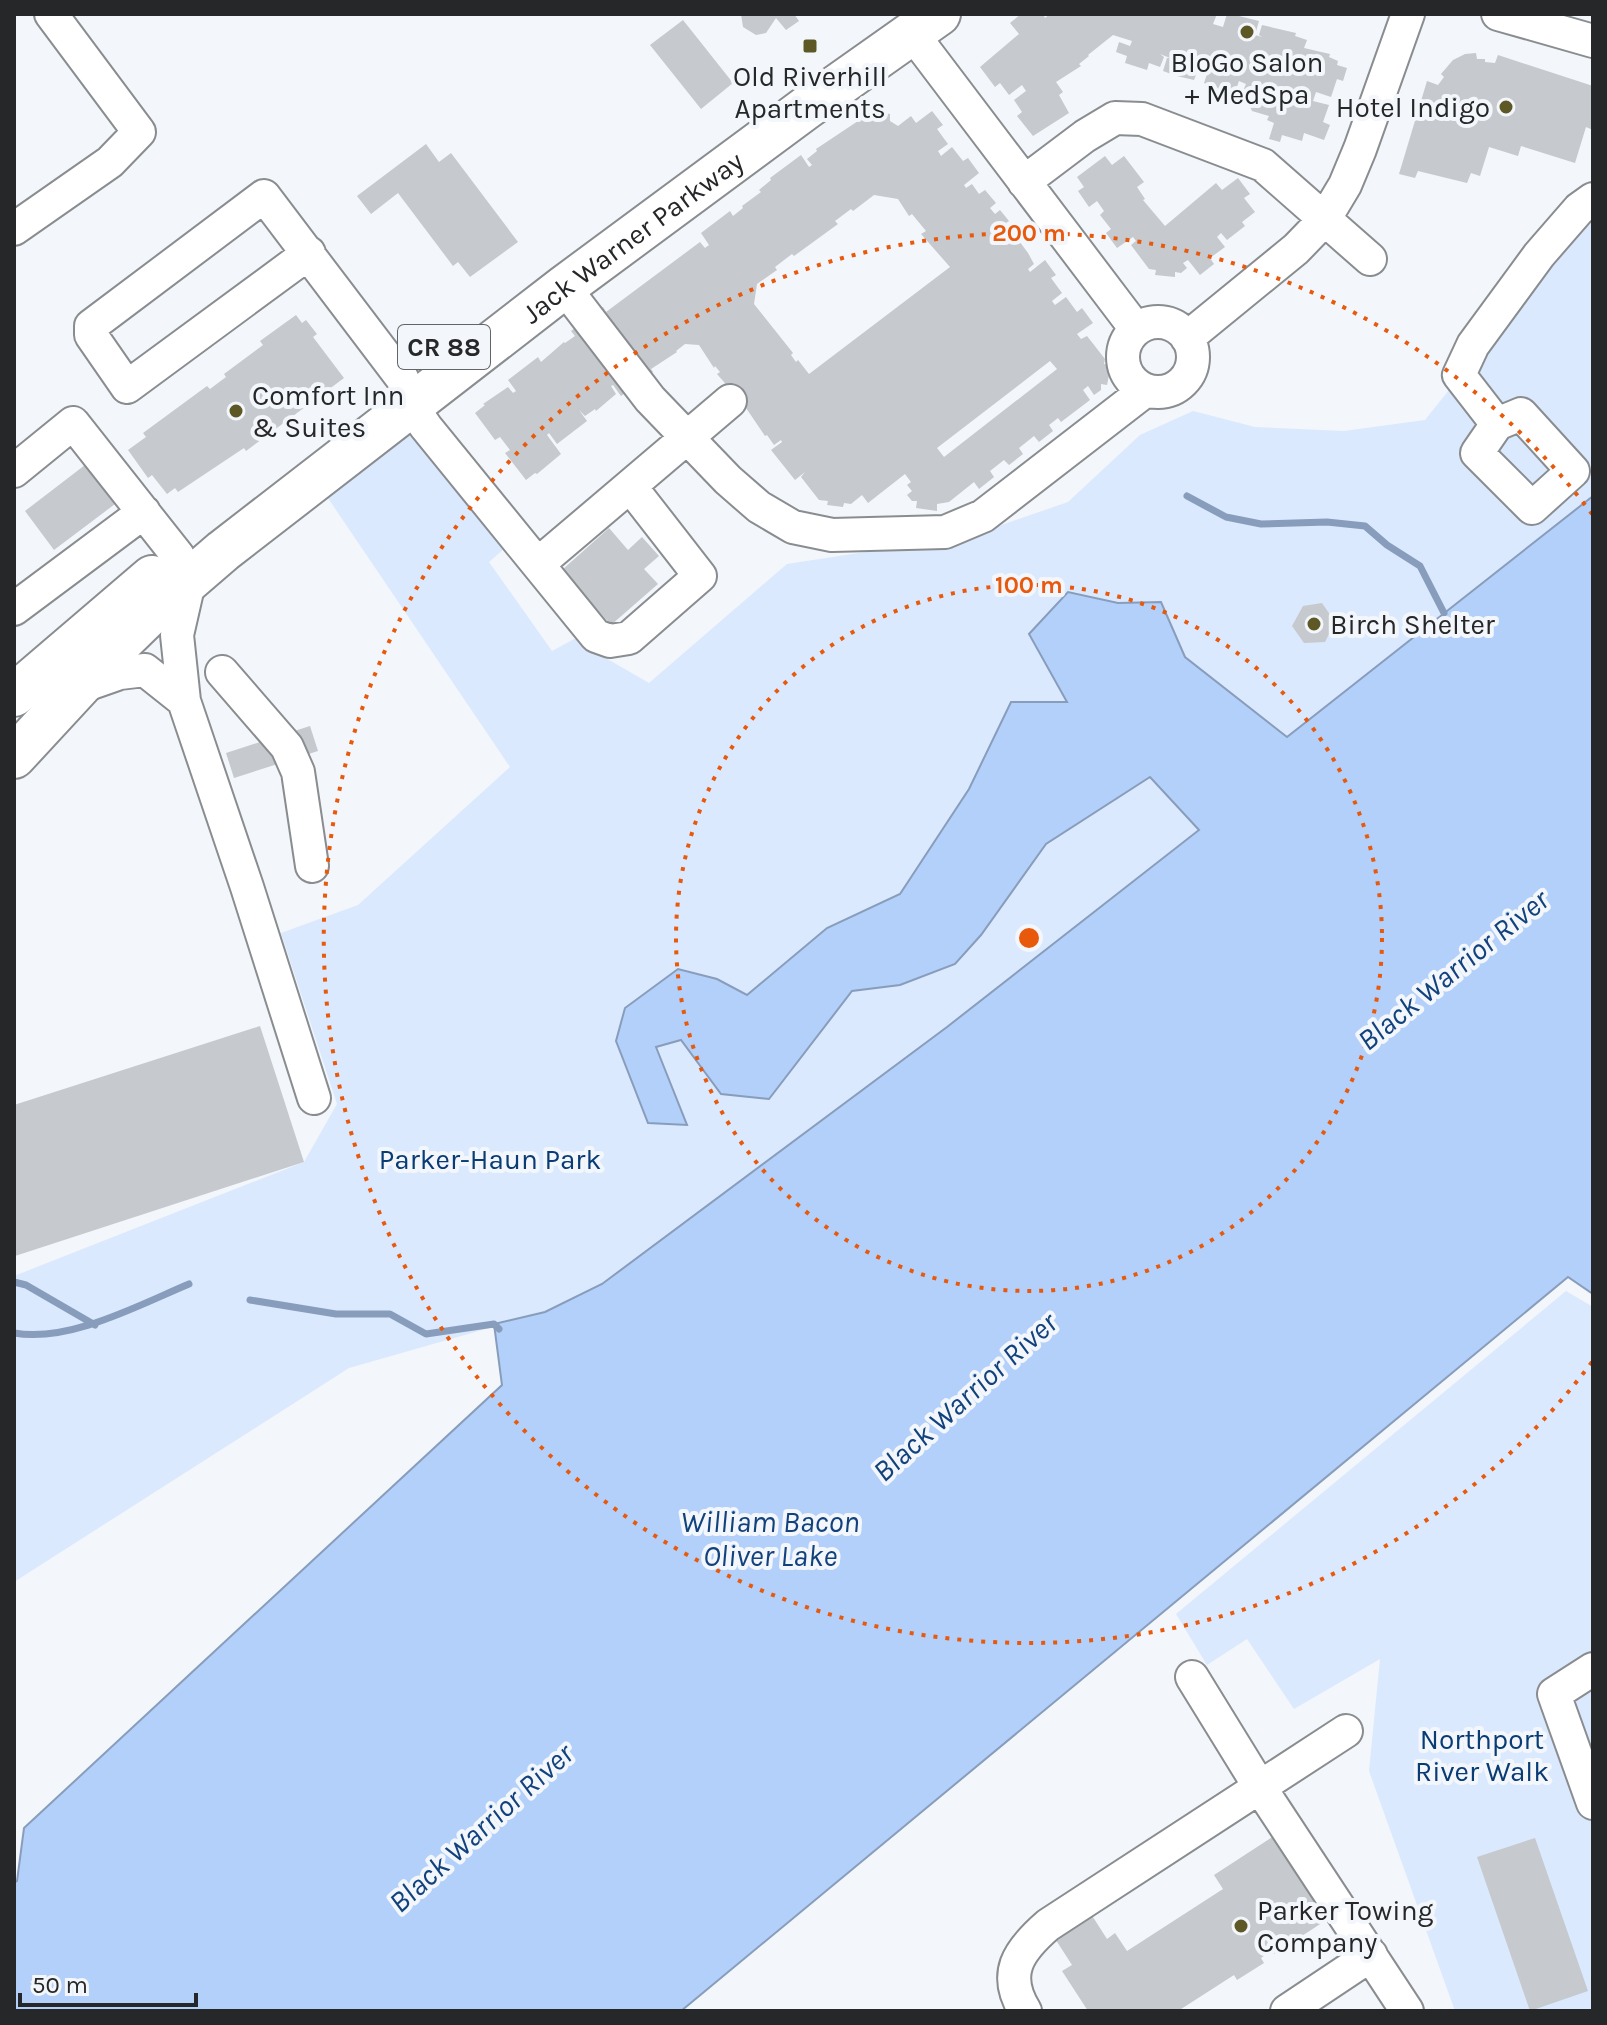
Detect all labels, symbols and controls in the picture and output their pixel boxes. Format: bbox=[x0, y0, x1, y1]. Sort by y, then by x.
marker: BloGo Salon + MedSpa bbox=[1238, 23, 1256, 41]
marker: Old Riverhill Apartments bbox=[801, 37, 819, 55]
place label: BloGo Salon + MedSpa bbox=[1171, 46, 1323, 111]
place label: Old Riverhill Apartments bbox=[733, 60, 887, 125]
place label: Hotel Indigo bbox=[1336, 91, 1490, 124]
marker: Hotel Indigo bbox=[1497, 98, 1515, 116]
street label: Jack Warner Parkway bbox=[516, 144, 750, 330]
text: 200 m bbox=[992, 219, 1066, 247]
road number: CR 88 bbox=[398, 325, 490, 369]
place label: Comfort Inn & Suites bbox=[252, 379, 405, 444]
marker: Comfort Inn & Suites bbox=[227, 402, 245, 420]
text: 100 m bbox=[995, 571, 1063, 599]
place label: Birch Shelter bbox=[1330, 608, 1496, 641]
marker: Birch Shelter bbox=[1305, 615, 1323, 633]
water label: Black Warrior River bbox=[1350, 881, 1557, 1058]
centre of rings bbox=[1015, 924, 1043, 952]
park label: Parker-Haun Park bbox=[379, 1143, 601, 1176]
water label: Black Warrior River bbox=[865, 1304, 1066, 1489]
water label: William Bacon Oliver Lake bbox=[680, 1504, 860, 1574]
park label: Northport River Walk bbox=[1415, 1723, 1549, 1788]
water label: Black Warrior River bbox=[381, 1735, 582, 1920]
place label: Parker Towing Company bbox=[1257, 1894, 1434, 1959]
marker: Parker Towing Company bbox=[1232, 1917, 1250, 1935]
scale bar bbox=[20, 1957, 196, 2007]
text: 50 m bbox=[32, 1971, 88, 1999]

